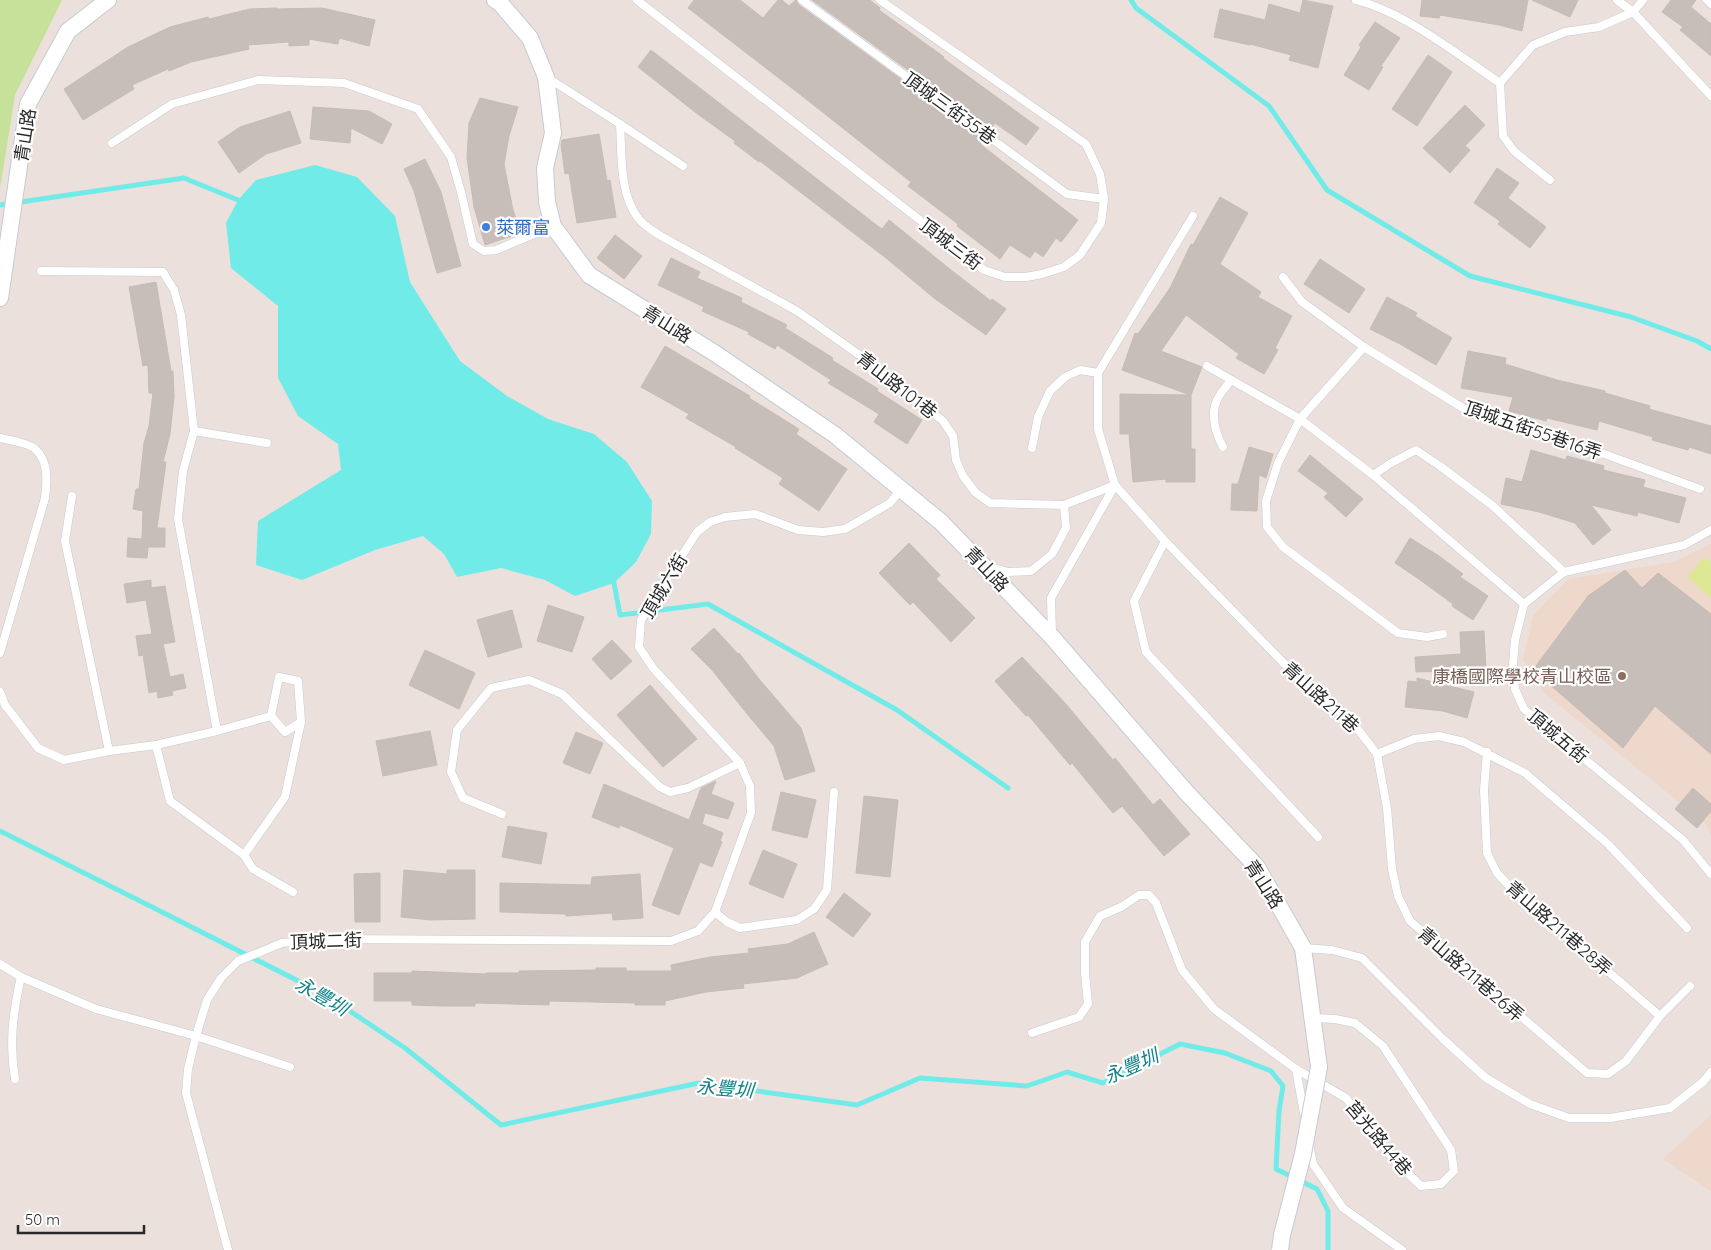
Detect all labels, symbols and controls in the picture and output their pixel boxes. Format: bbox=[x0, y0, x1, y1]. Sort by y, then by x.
street label: 頂城三街35巷 bbox=[899, 67, 1001, 149]
street label: 青山路 bbox=[9, 107, 41, 163]
street label: 頂城三街 bbox=[915, 213, 987, 275]
place label: 萊爾富 bbox=[496, 216, 550, 239]
marker: 萊爾富 bbox=[480, 221, 492, 233]
street label: 青山路 bbox=[638, 300, 696, 348]
street label: 青山路101巷 bbox=[852, 346, 942, 424]
street label: 頂城五街55巷16弄 bbox=[1461, 396, 1605, 464]
street label: 青山路 bbox=[960, 542, 1014, 596]
street label: 頂城六街 bbox=[636, 549, 692, 623]
street label: 青山路211巷 bbox=[1278, 657, 1364, 737]
place label: 康橋國際學校青山校區 bbox=[1432, 665, 1612, 688]
marker: 康橋國際學校青山校區 bbox=[1616, 670, 1628, 682]
street label: 頂城五街 bbox=[1523, 704, 1593, 768]
street label: 青山路 bbox=[1240, 855, 1288, 913]
street label: 青山路211巷28弄 bbox=[1501, 876, 1617, 980]
street label: 青山路211巷26弄 bbox=[1413, 922, 1529, 1026]
street label: 頂城二街 bbox=[290, 928, 362, 954]
water label: 永豐圳 bbox=[291, 971, 355, 1022]
water label: 永豐圳 bbox=[1100, 1042, 1165, 1089]
water label: 永豐圳 bbox=[696, 1074, 757, 1103]
street label: 莒光路44巷 bbox=[1341, 1096, 1417, 1180]
scale bar bbox=[18, 1202, 144, 1234]
text: 50 m bbox=[25, 1210, 60, 1229]

